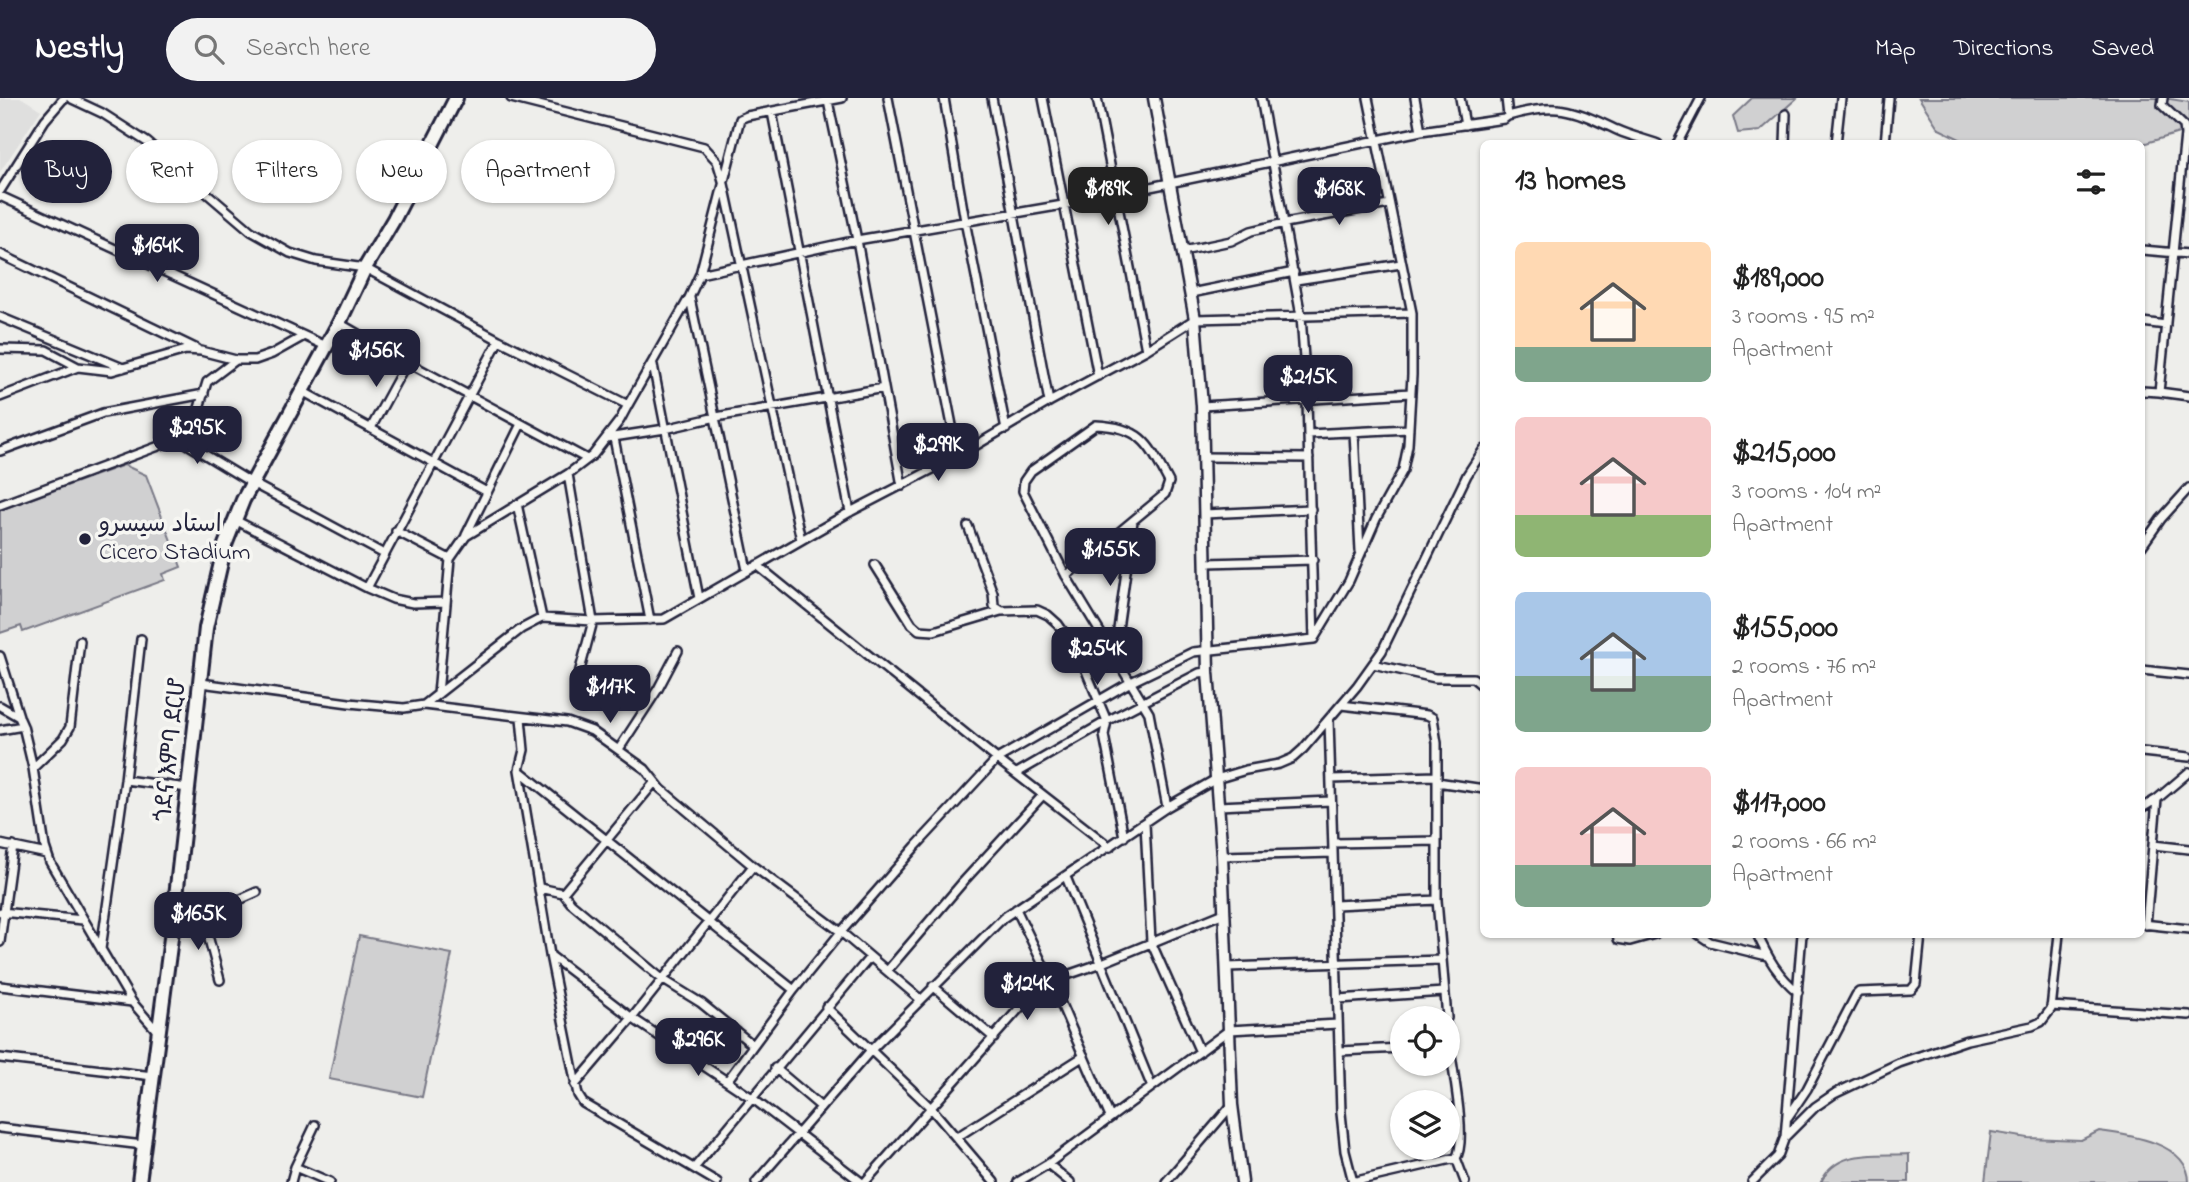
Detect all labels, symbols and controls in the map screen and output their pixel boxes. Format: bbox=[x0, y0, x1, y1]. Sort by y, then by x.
search box bbox=[166, 18, 656, 81]
text: Nestly bbox=[35, 25, 124, 73]
icon: search bbox=[190, 30, 228, 68]
text: Search here bbox=[246, 30, 370, 68]
text: Map bbox=[1875, 32, 1916, 67]
text: Directions bbox=[1954, 32, 2053, 67]
text: Saved bbox=[2091, 32, 2154, 67]
chip: Buy bbox=[21, 140, 112, 203]
chip: Rent bbox=[126, 140, 218, 203]
chip: Filters bbox=[232, 140, 342, 203]
chip: New bbox=[356, 140, 447, 203]
chip: Apartment bbox=[461, 140, 615, 203]
text: 13 homes bbox=[1515, 160, 1626, 204]
icon: filters bbox=[2072, 163, 2110, 201]
pin: $189K bbox=[1059, 167, 1157, 227]
pin: $168K bbox=[1290, 167, 1388, 227]
text: $189K bbox=[1084, 173, 1132, 206]
text: $168K bbox=[1313, 173, 1365, 206]
pin: $164K bbox=[108, 225, 206, 284]
text: $164K bbox=[131, 230, 183, 263]
text: $189,000 bbox=[1732, 257, 1824, 301]
icon: home bbox=[1571, 270, 1655, 354]
text: 3 rooms · 95 m² bbox=[1732, 301, 1875, 334]
pin: $156K bbox=[327, 330, 425, 389]
text: Apartment bbox=[1732, 334, 1833, 367]
text: $156K bbox=[348, 335, 404, 368]
pin: $215K bbox=[1259, 356, 1357, 415]
text: $215K bbox=[1280, 361, 1336, 394]
pin: $295K bbox=[148, 406, 246, 466]
text: $295K bbox=[169, 412, 225, 445]
pin: $299K bbox=[889, 424, 987, 483]
text: $299K bbox=[913, 429, 963, 462]
text: $215,000 bbox=[1732, 432, 1836, 476]
icon: home bbox=[1571, 445, 1655, 529]
text: 3 rooms · 104 m² bbox=[1732, 476, 1881, 509]
place label: استاد سيسرو Cicero Stadium bbox=[98, 508, 250, 571]
text: Apartment bbox=[1732, 509, 1833, 542]
pin: $155K bbox=[1061, 528, 1159, 588]
marker: استاد سيسرو Cicero Stadium bbox=[77, 531, 93, 547]
text: $155K bbox=[1081, 534, 1139, 567]
text: $155,000 bbox=[1732, 607, 1838, 651]
icon: home bbox=[1571, 620, 1655, 704]
pin: $254K bbox=[1048, 628, 1146, 687]
text: $254K bbox=[1067, 633, 1127, 666]
text: 2 rooms · 76 m² bbox=[1732, 651, 1876, 684]
pin: $117K bbox=[561, 666, 659, 725]
text: $117K bbox=[585, 671, 635, 704]
street label: ጎደና እምባ ደርሆ bbox=[147, 676, 197, 824]
text: Apartment bbox=[1732, 684, 1833, 717]
text: $117,000 bbox=[1732, 782, 1826, 826]
icon: home bbox=[1571, 795, 1655, 879]
text: 2 rooms · 66 m² bbox=[1732, 826, 1877, 859]
text: Apartment bbox=[1732, 859, 1833, 892]
pin: $165K bbox=[149, 892, 247, 952]
text: $165K bbox=[170, 898, 226, 931]
pin: $124K bbox=[978, 962, 1076, 1022]
text: $124K bbox=[1000, 968, 1054, 1001]
map controls bbox=[1390, 1006, 1460, 1160]
button: locate bbox=[1390, 1006, 1460, 1076]
pin: $296K bbox=[649, 1018, 747, 1078]
text: $296K bbox=[671, 1024, 725, 1057]
button: layers bbox=[1390, 1090, 1460, 1160]

